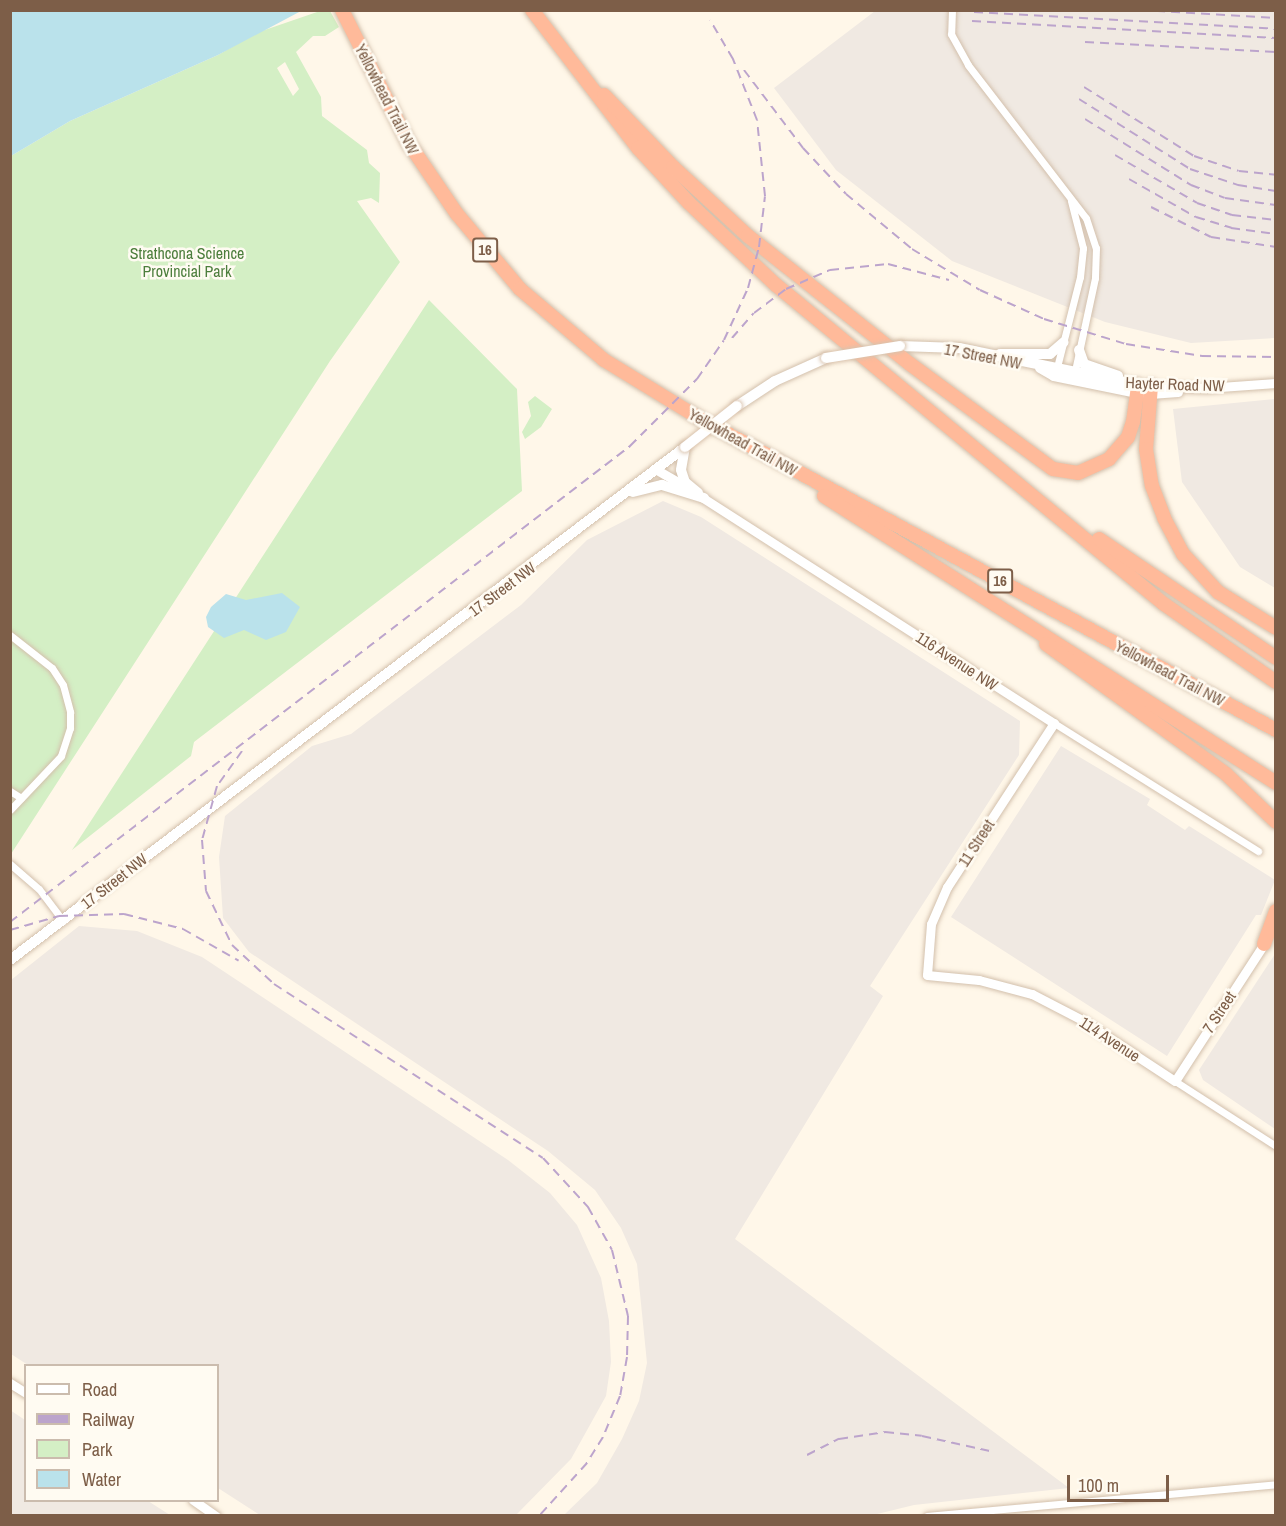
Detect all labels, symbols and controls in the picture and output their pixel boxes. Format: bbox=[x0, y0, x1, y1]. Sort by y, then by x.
street label: Yellowhead Trail NW bbox=[351, 40, 423, 158]
road number: 16 bbox=[472, 238, 498, 262]
park label: Strathcona Science Provincial Park bbox=[130, 243, 244, 281]
street label: 17 Street NW bbox=[943, 339, 1023, 373]
street label: Hayter Road NW bbox=[1125, 373, 1225, 395]
street label: Yellowhead Trail NW bbox=[685, 404, 801, 480]
street label: 17 Street NW bbox=[465, 558, 539, 620]
road number: 16 bbox=[986, 569, 1014, 593]
street label: 116 Avenue NW bbox=[912, 627, 1002, 695]
street label: Yellowhead Trail NW bbox=[1112, 636, 1228, 710]
street label: 11 Street bbox=[954, 816, 998, 870]
street label: 17 Street NW bbox=[77, 849, 151, 913]
street label: 7 Street bbox=[1198, 988, 1240, 1036]
street label: 114 Avenue bbox=[1076, 1012, 1144, 1066]
legend bbox=[24, 1364, 219, 1502]
text: Road bbox=[82, 1377, 117, 1402]
text: Railway bbox=[82, 1407, 135, 1432]
text: Park bbox=[82, 1437, 112, 1462]
scale bar bbox=[1070, 1463, 1172, 1501]
text: Water bbox=[82, 1467, 121, 1492]
text: 100 m bbox=[1078, 1473, 1119, 1498]

